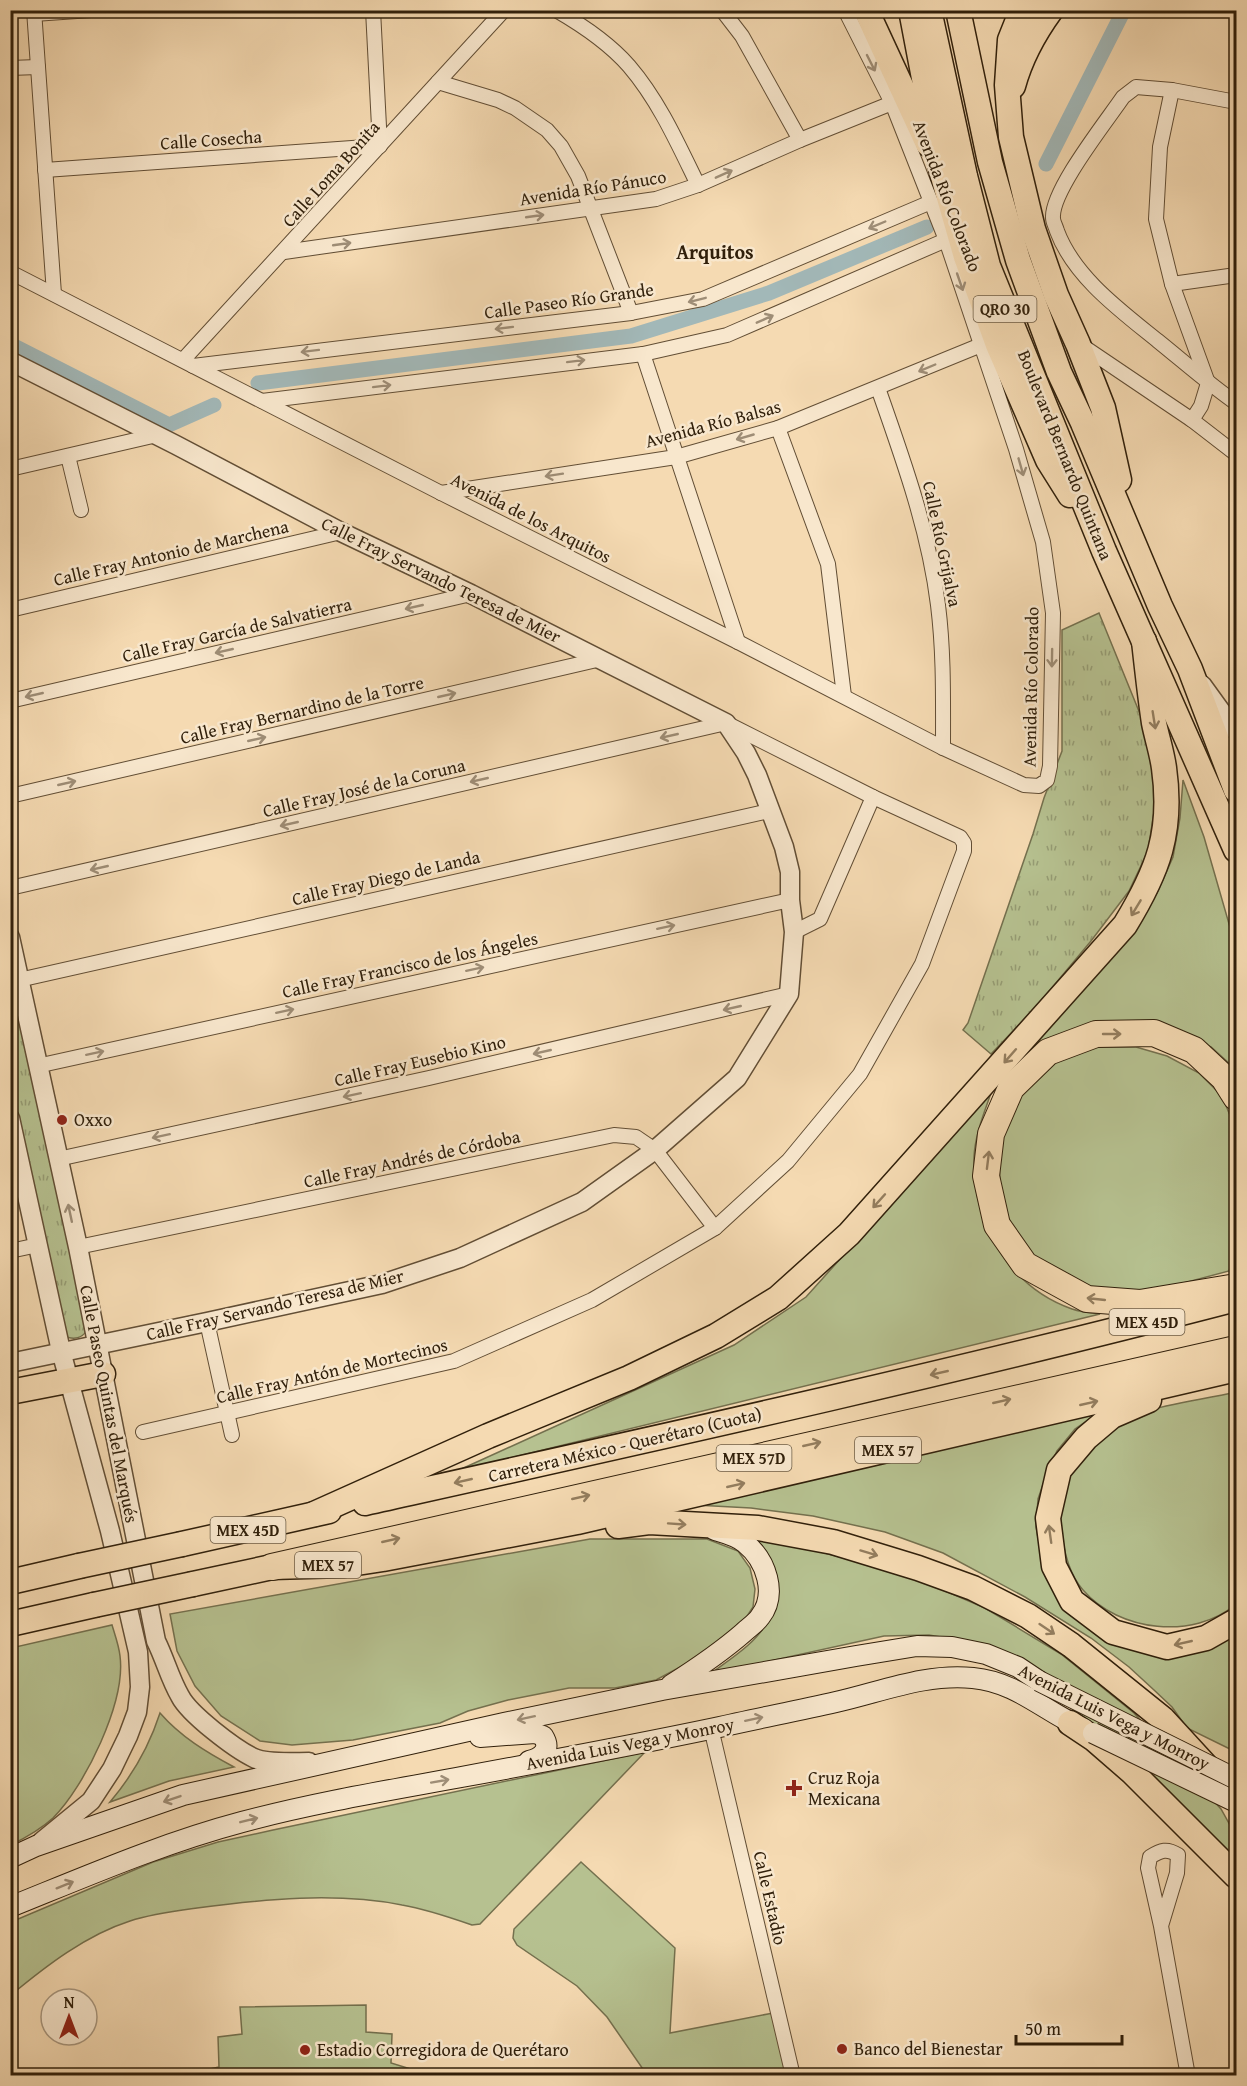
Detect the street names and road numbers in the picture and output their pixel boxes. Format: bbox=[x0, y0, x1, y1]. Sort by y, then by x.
street label: Calle Loma Bonita bbox=[275, 114, 386, 233]
street label: Avenida Río Colorado bbox=[906, 116, 989, 276]
street label: Calle Cosecha bbox=[159, 122, 263, 157]
street label: Avenida Río Pánuco bbox=[518, 163, 668, 212]
street label: Calle Paseo Río Grande bbox=[482, 275, 655, 326]
road number: QRO 30 bbox=[974, 296, 1036, 322]
street label: Boulevard Bernardo Quintana bbox=[1011, 346, 1120, 564]
street label: Avenida Río Balsas bbox=[642, 392, 784, 455]
street label: Avenida de los Arquitos bbox=[446, 465, 616, 570]
street label: Calle Río Grijalva bbox=[916, 479, 969, 610]
street label: Calle Fray Servando Teresa de Mier bbox=[317, 510, 566, 650]
street label: Calle Fray Antonio de Marchena bbox=[51, 512, 292, 593]
street label: Calle Fray García de Salvatierra bbox=[120, 590, 355, 669]
street label: Avenida Río Colorado bbox=[1016, 606, 1045, 768]
street label: Calle Fray Bernardino de la Torre bbox=[177, 668, 426, 751]
street label: Calle Fray José de la Coruna bbox=[260, 751, 468, 824]
street label: Calle Fray Diego de Landa bbox=[289, 843, 483, 912]
street label: Calle Fray Francisco de los Ángeles bbox=[280, 924, 540, 1005]
street label: Calle Fray Eusebio Kino bbox=[331, 1028, 508, 1093]
street label: Calle Fray Andrés de Córdoba bbox=[301, 1122, 523, 1195]
street label: Calle Fray Servando Teresa de Mier bbox=[143, 1262, 407, 1347]
street label: Calle Paseo Quintas del Marqués bbox=[73, 1283, 146, 1525]
road number: MEX 45D bbox=[1110, 1309, 1184, 1335]
street label: Calle Fray Antón de Mortecinos bbox=[214, 1331, 450, 1410]
street label: Carretera México - Querétaro (Cuota) bbox=[486, 1400, 764, 1489]
road number: MEX 57 bbox=[855, 1437, 921, 1463]
road number: MEX 57D bbox=[716, 1445, 792, 1471]
road number: MEX 45D bbox=[210, 1517, 286, 1543]
road number: MEX 57 bbox=[295, 1552, 361, 1578]
street label: Avenida Luis Vega y Monroy bbox=[1014, 1656, 1215, 1777]
street label: Avenida Luis Vega y Monroy bbox=[523, 1710, 736, 1777]
street label: Calle Estadio bbox=[747, 1848, 794, 1948]

